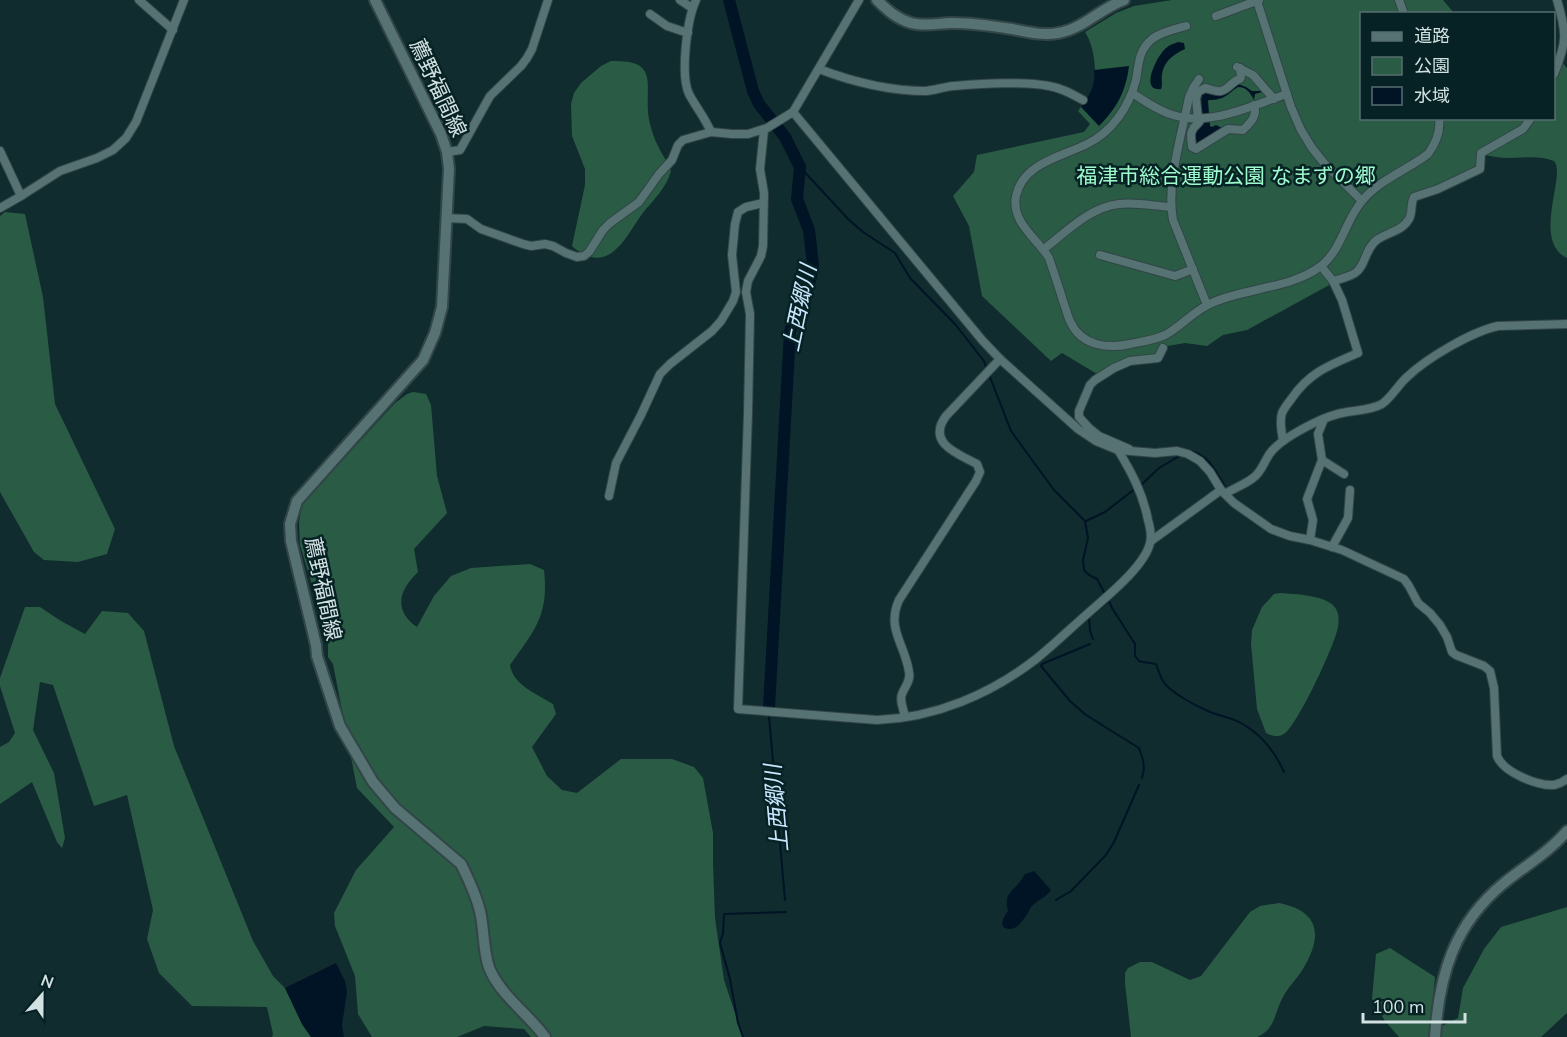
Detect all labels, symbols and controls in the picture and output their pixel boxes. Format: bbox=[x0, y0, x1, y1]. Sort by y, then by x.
legend bbox=[1360, 12, 1555, 120]
text: 道路 bbox=[1414, 24, 1450, 48]
street label: 薦野福間線 bbox=[403, 35, 473, 141]
text: 公園 bbox=[1414, 54, 1450, 78]
text: 水域 bbox=[1414, 84, 1450, 108]
park label: 福津市総合運動公園 なまずの郷 bbox=[1076, 162, 1376, 190]
water label: 上西郷川 bbox=[776, 260, 824, 354]
street label: 薦野福間線 bbox=[298, 535, 348, 643]
water label: 上西郷川 bbox=[758, 761, 796, 853]
north arrow bbox=[12, 965, 72, 1025]
text: N bbox=[37, 970, 57, 994]
scale bar bbox=[1363, 986, 1465, 1024]
text: 100 m bbox=[1372, 995, 1424, 1019]

